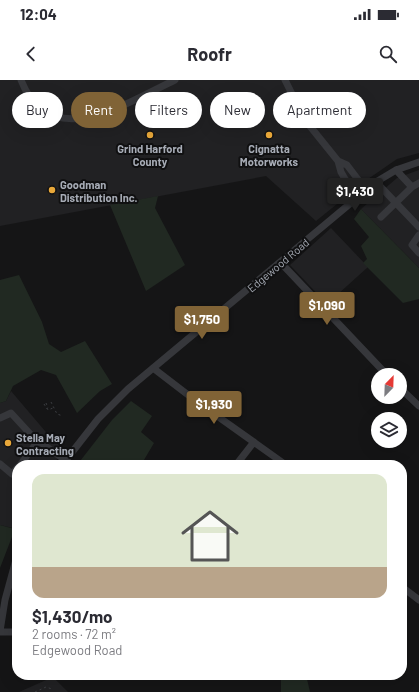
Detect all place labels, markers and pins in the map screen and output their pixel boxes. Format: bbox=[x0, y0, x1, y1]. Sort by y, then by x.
marker: Grind Harford County bbox=[145, 130, 155, 140]
marker: Cignatta Motorworks bbox=[264, 130, 274, 140]
place label: Grind Harford County bbox=[117, 142, 183, 168]
place label: Cignatta Motorworks bbox=[240, 142, 299, 168]
place label: Goodman Distribution Inc. bbox=[60, 178, 137, 204]
pin: $1,430 bbox=[322, 178, 388, 212]
marker: Goodman Distribution Inc. bbox=[47, 185, 57, 195]
pin: $1,090 bbox=[294, 292, 360, 326]
pin: $1,750 bbox=[169, 306, 235, 340]
pin: $1,930 bbox=[181, 391, 247, 425]
place label: Stella May Contracting bbox=[16, 431, 74, 457]
marker: Stella May Contracting bbox=[3, 438, 13, 448]

